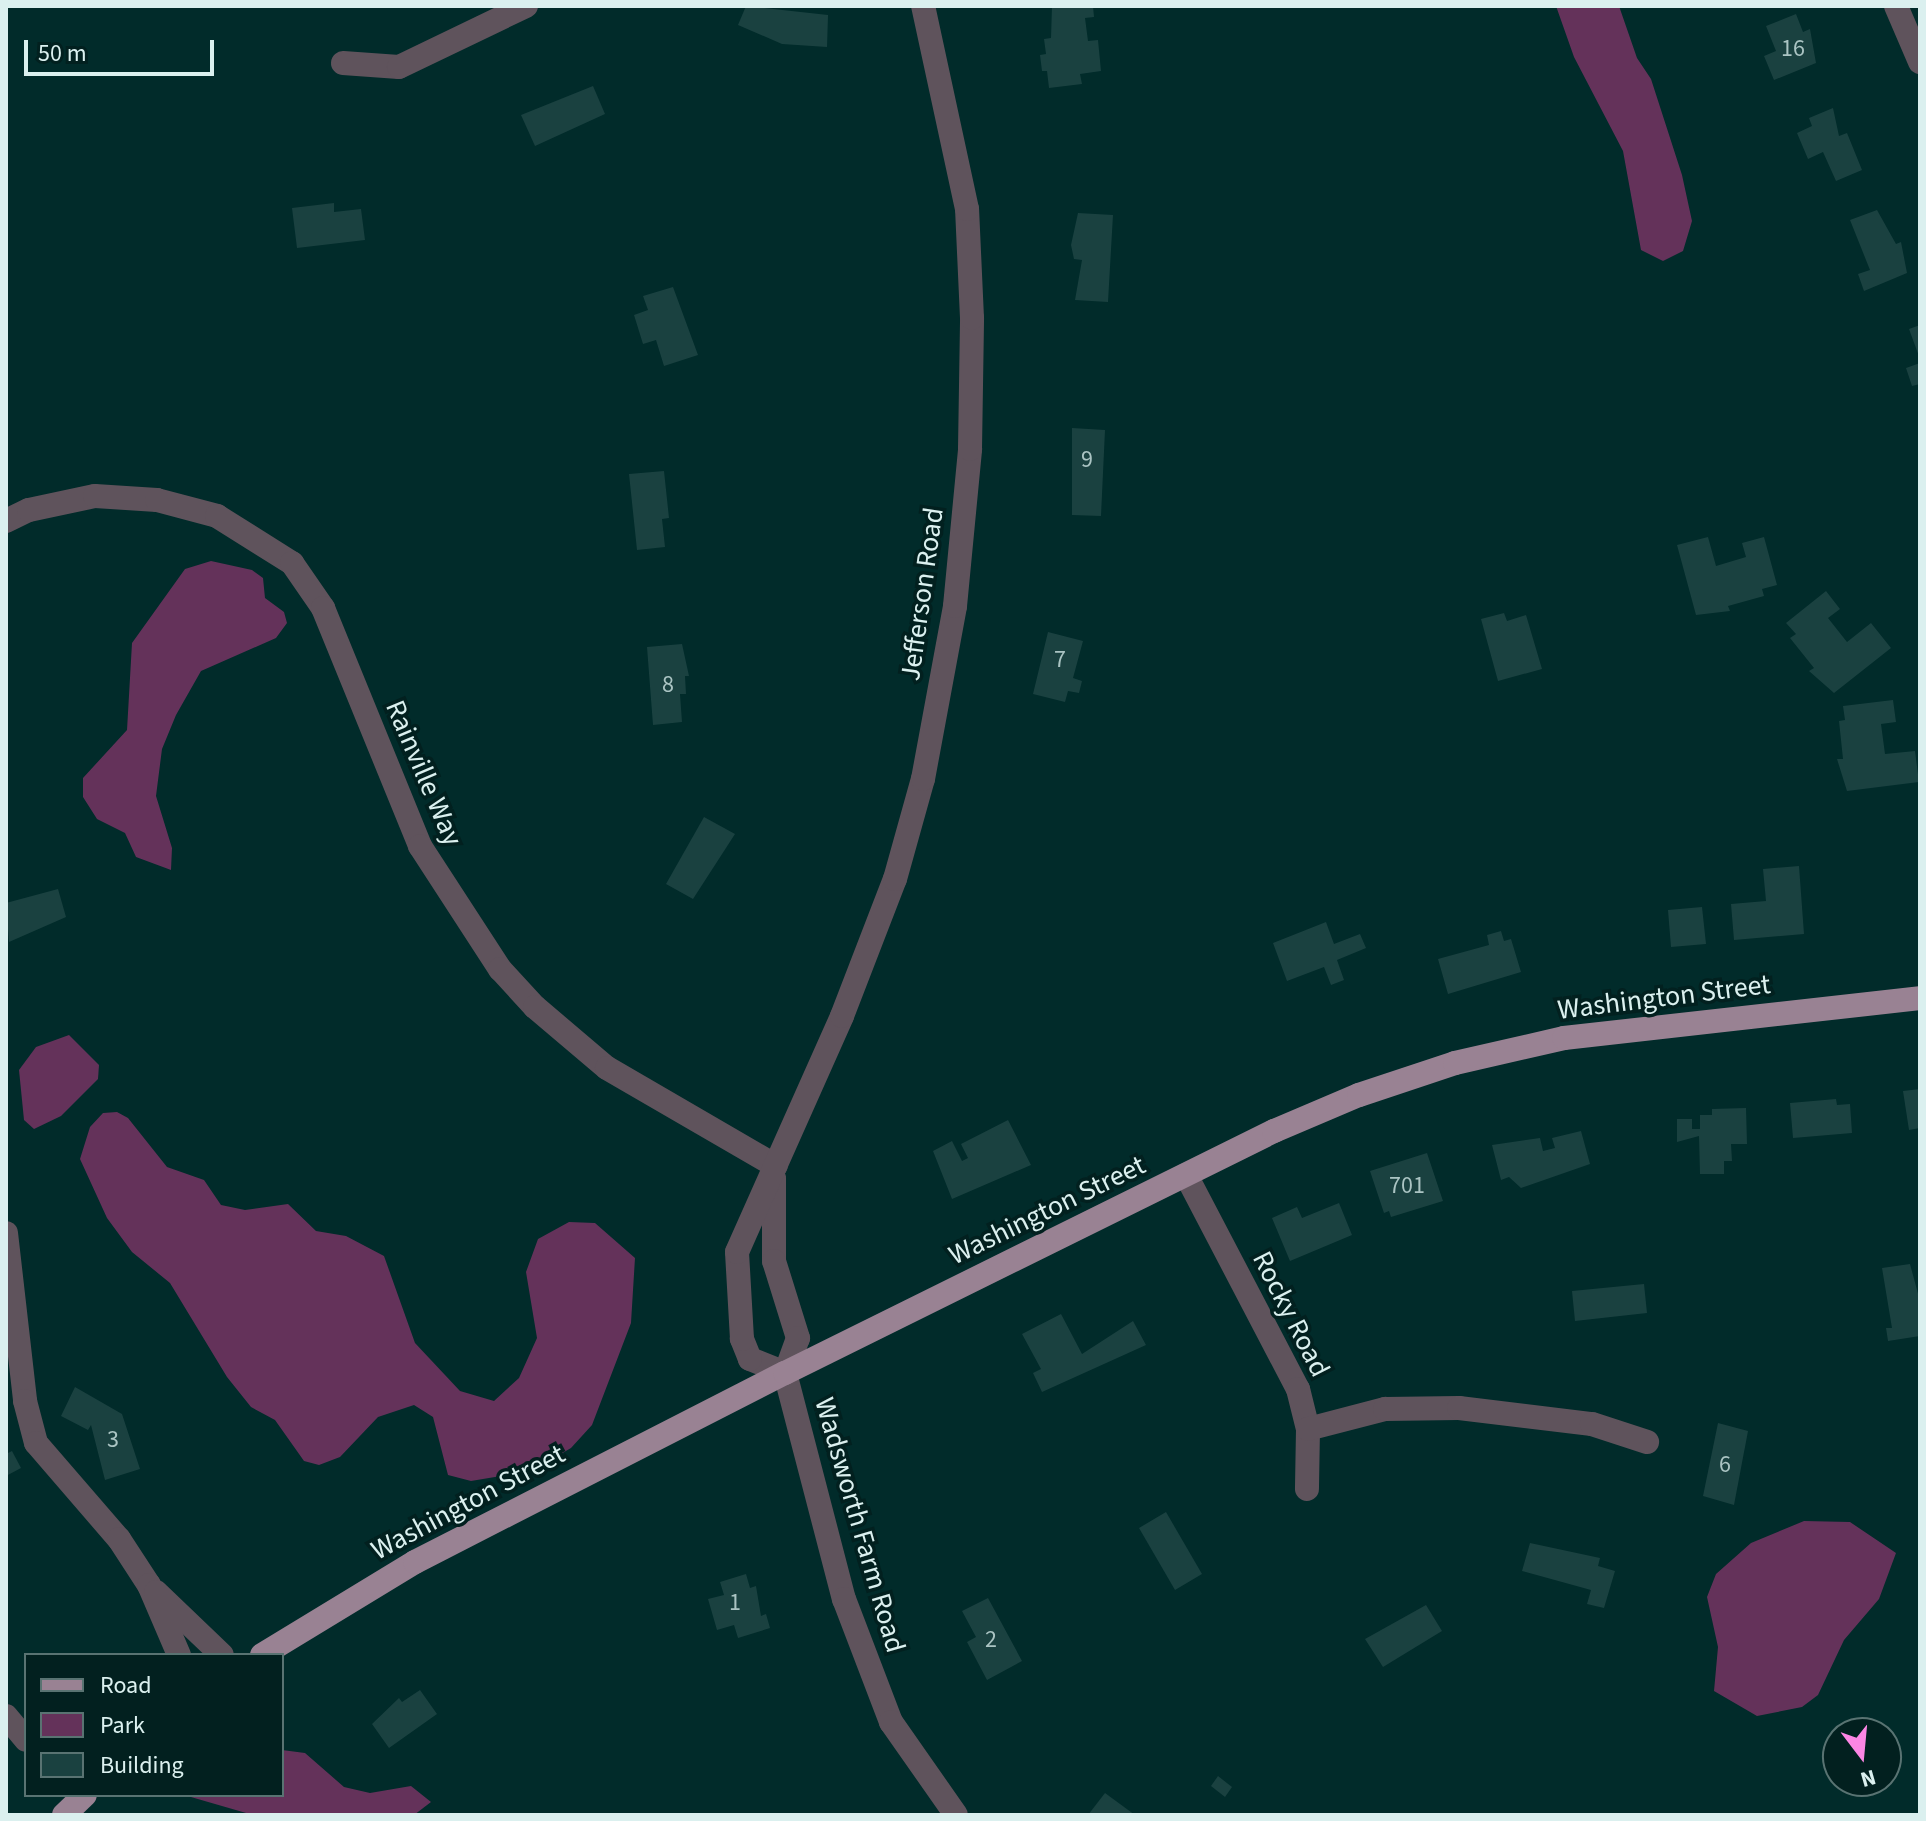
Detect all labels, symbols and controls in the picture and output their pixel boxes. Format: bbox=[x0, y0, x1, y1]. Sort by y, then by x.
scale bar bbox=[28, 24, 218, 74]
house number: 16 bbox=[1781, 35, 1805, 63]
text: 50 m bbox=[38, 36, 87, 71]
house number: 9 bbox=[1081, 446, 1093, 474]
street label: Jefferson Road bbox=[893, 505, 951, 683]
house number: 7 bbox=[1054, 646, 1066, 674]
house number: 8 bbox=[662, 671, 674, 699]
street label: Rainville Way bbox=[378, 695, 470, 851]
street label: Washington Street bbox=[1556, 967, 1772, 1027]
street label: Washington Street bbox=[943, 1148, 1151, 1272]
house number: 701 bbox=[1389, 1172, 1425, 1200]
street label: Rocky Road bbox=[1245, 1246, 1337, 1382]
street label: Wadsworth Farm Road bbox=[807, 1394, 913, 1656]
house number: 3 bbox=[107, 1426, 119, 1454]
street label: Washington Street bbox=[366, 1437, 570, 1567]
house number: 6 bbox=[1719, 1451, 1731, 1479]
house number: 1 bbox=[729, 1589, 741, 1617]
house number: 2 bbox=[985, 1626, 997, 1654]
legend bbox=[24, 1653, 284, 1797]
text: Road bbox=[100, 1668, 152, 1703]
text: Park bbox=[100, 1708, 145, 1743]
north arrow bbox=[1822, 1717, 1902, 1797]
text: Building bbox=[100, 1748, 184, 1783]
text: N bbox=[1857, 1761, 1880, 1796]

